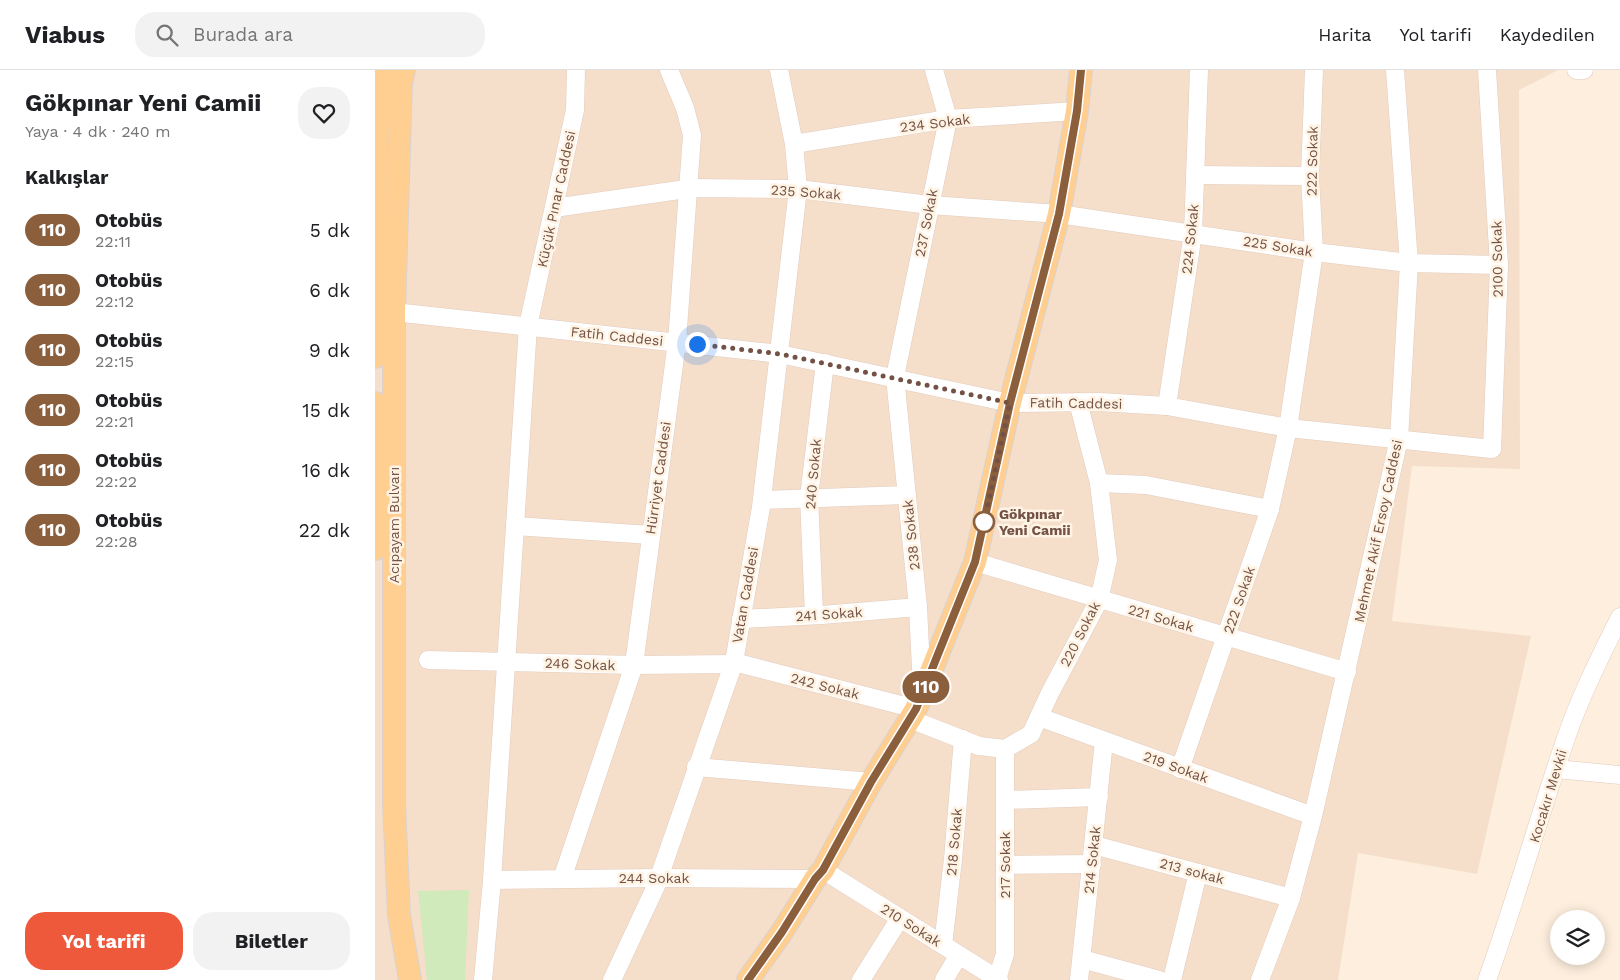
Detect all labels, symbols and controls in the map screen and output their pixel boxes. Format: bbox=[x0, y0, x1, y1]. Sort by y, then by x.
search box bbox=[135, 12, 485, 57]
text: Viabus bbox=[25, 21, 105, 49]
icon: search bbox=[153, 21, 181, 49]
text: Burada ara bbox=[193, 23, 293, 46]
text: Harita bbox=[1318, 24, 1372, 45]
text: Yol tarifi bbox=[1400, 24, 1472, 45]
text: Kaydedilen bbox=[1500, 24, 1595, 45]
button: heart bbox=[298, 87, 350, 139]
text: Gökpınar Yeni Camii bbox=[25, 89, 261, 117]
street label: 234 Sokak bbox=[899, 111, 971, 135]
text: Yaya · 4 dk · 240 m bbox=[25, 122, 170, 141]
street label: 222 Sokak bbox=[1303, 126, 1321, 196]
street label: Küçük Pınar Caddesi bbox=[534, 129, 578, 269]
text: Kalkışlar bbox=[25, 166, 108, 189]
street label: 235 Sokak bbox=[770, 182, 842, 202]
street label: 237 Sokak bbox=[912, 188, 940, 258]
street label: 224 Sokak bbox=[1178, 203, 1202, 275]
text: Otobüs bbox=[95, 209, 163, 232]
text: 110 bbox=[39, 219, 66, 240]
text: 5 dk bbox=[310, 219, 350, 242]
street label: 2100 Sokak bbox=[1488, 220, 1506, 298]
text: 22:11 bbox=[95, 232, 131, 251]
street label: 225 Sokak bbox=[1242, 233, 1314, 259]
text: Otobüs bbox=[95, 269, 163, 292]
text: 110 bbox=[39, 279, 66, 300]
text: 6 dk bbox=[309, 279, 350, 302]
text: 22:12 bbox=[95, 292, 134, 311]
street label: Fatih Caddesi bbox=[570, 323, 664, 349]
text: Otobüs bbox=[95, 329, 163, 352]
your location bbox=[685, 332, 710, 357]
text: 110 bbox=[39, 339, 66, 360]
text: 9 dk bbox=[309, 339, 350, 362]
text: 22:15 bbox=[95, 352, 134, 371]
text: Otobüs bbox=[95, 389, 163, 412]
street label: Fatih Caddesi bbox=[1029, 394, 1123, 412]
text: 110 bbox=[39, 399, 66, 420]
text: 15 dk bbox=[302, 399, 350, 422]
text: 22:21 bbox=[95, 412, 134, 431]
street label: Hürriyet Caddesi bbox=[642, 420, 674, 536]
street label: 240 Sokak bbox=[802, 438, 824, 510]
street label: Mehmet Akif Ersoy Caddesi bbox=[1351, 438, 1405, 624]
text: Otobüs bbox=[95, 449, 163, 472]
text: 110 bbox=[39, 459, 66, 480]
text: 16 dk bbox=[302, 459, 350, 482]
street label: Acıpayam Bulvarı bbox=[386, 467, 402, 583]
text: 22:22 bbox=[95, 472, 137, 491]
street label: 238 Sokak bbox=[899, 499, 923, 571]
place label: Gökpınar Yeni Camii bbox=[999, 506, 1071, 538]
text: Otobüs bbox=[95, 509, 163, 532]
marker: Gökpınar Yeni Camii bbox=[973, 511, 995, 533]
text: 110 bbox=[39, 519, 66, 540]
text: 22 dk bbox=[299, 519, 350, 542]
text: 22:28 bbox=[95, 532, 138, 551]
street label: Vatan Caddesi bbox=[729, 546, 761, 644]
street label: 222 Sokak bbox=[1220, 564, 1258, 636]
street label: 220 Sokak bbox=[1057, 599, 1103, 669]
street label: 221 Sokak bbox=[1126, 601, 1196, 635]
street label: 241 Sokak bbox=[795, 604, 863, 624]
street label: 246 Sokak bbox=[544, 655, 616, 673]
street label: 242 Sokak bbox=[789, 670, 861, 702]
line badge: 110 bbox=[897, 671, 955, 703]
text: 110 bbox=[912, 676, 940, 697]
street label: Kocakır Mevkii bbox=[1526, 747, 1570, 845]
street label: 219 Sokak bbox=[1141, 748, 1211, 786]
street label: 218 Sokak bbox=[943, 807, 965, 877]
street label: 214 Sokak bbox=[1080, 825, 1104, 895]
street label: 217 Sokak bbox=[997, 832, 1013, 898]
street label: 213 sokak bbox=[1158, 855, 1226, 887]
street label: 244 Sokak bbox=[619, 870, 689, 886]
street label: 210 Sokak bbox=[878, 900, 944, 950]
map controls bbox=[1550, 910, 1605, 965]
button: layers bbox=[1550, 910, 1605, 965]
button: Yol tarifi bbox=[25, 912, 183, 970]
button: Biletler bbox=[193, 912, 350, 970]

